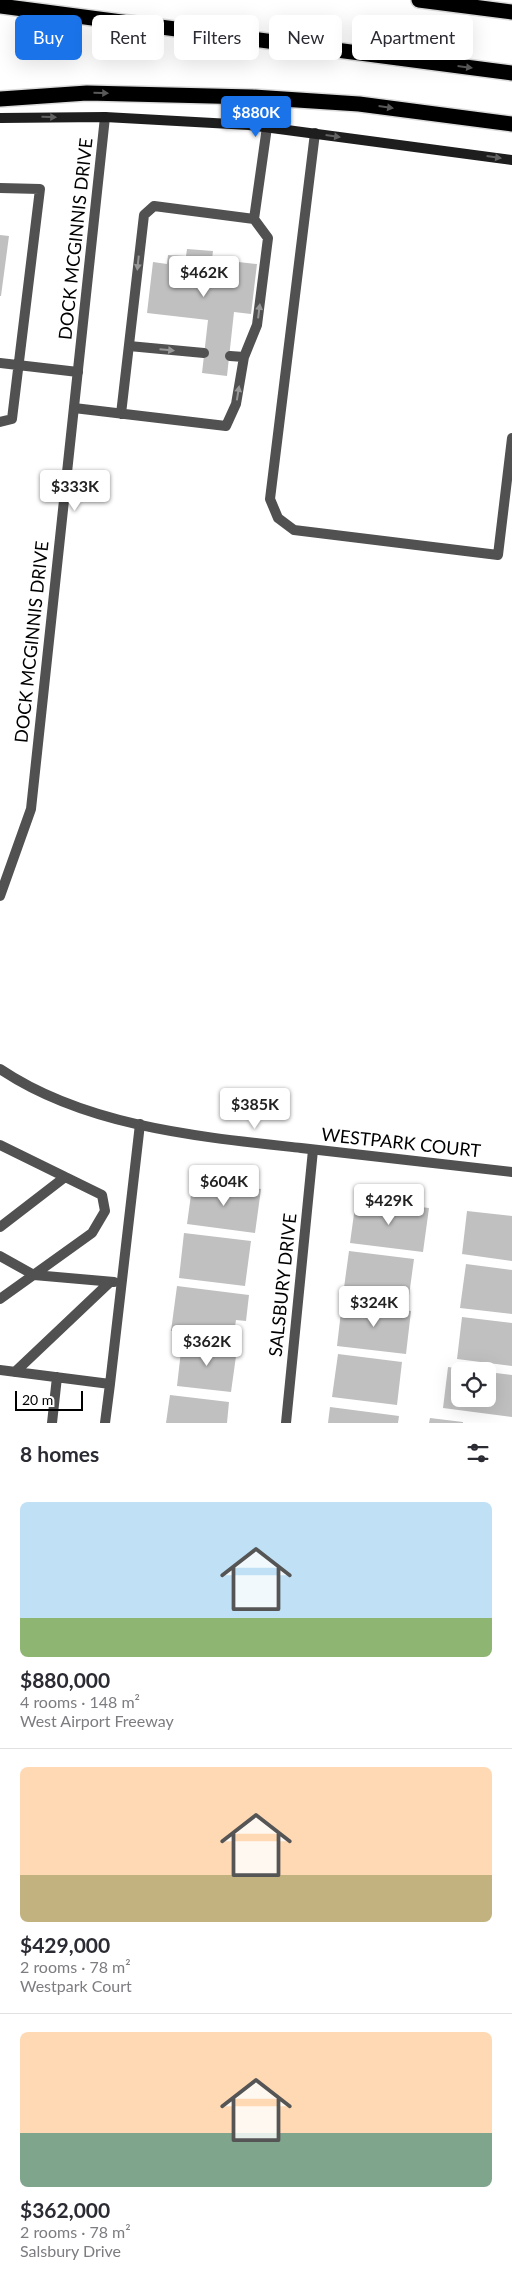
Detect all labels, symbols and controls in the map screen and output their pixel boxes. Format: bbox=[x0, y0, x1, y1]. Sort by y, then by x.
chip: Buy bbox=[15, 15, 82, 60]
chip: Rent bbox=[92, 15, 164, 60]
chip: Filters bbox=[174, 15, 259, 60]
chip: New bbox=[269, 15, 342, 60]
chip: Apartment bbox=[352, 15, 473, 60]
one-way arrow bbox=[457, 63, 473, 71]
one-way arrow bbox=[93, 90, 109, 98]
pin: $880K bbox=[221, 96, 291, 138]
text: $880K bbox=[232, 102, 280, 121]
one-way arrow bbox=[378, 103, 394, 111]
one-way arrow bbox=[41, 113, 57, 121]
one-way arrow bbox=[325, 132, 341, 140]
street label: DOCK MCGINNIS DRIVE bbox=[53, 137, 97, 341]
one-way arrow bbox=[486, 154, 502, 162]
one-way arrow bbox=[134, 256, 142, 272]
pin: $462K bbox=[169, 256, 239, 298]
text: $462K bbox=[180, 262, 228, 281]
one-way arrow bbox=[255, 303, 263, 319]
one-way arrow bbox=[159, 346, 175, 354]
one-way arrow bbox=[234, 384, 242, 400]
pin: $333K bbox=[40, 470, 110, 512]
text: $333K bbox=[51, 476, 99, 495]
street label: DOCK MCGINNIS DRIVE bbox=[9, 540, 53, 744]
pin: $385K bbox=[220, 1088, 290, 1130]
text: $385K bbox=[231, 1094, 279, 1113]
street label: WESTPARK COURT bbox=[320, 1123, 482, 1161]
pin: $604K bbox=[189, 1164, 259, 1207]
text: $604K bbox=[200, 1171, 248, 1190]
pin: $429K bbox=[354, 1184, 424, 1226]
text: $429K bbox=[365, 1190, 413, 1209]
street label: SALSBURY DRIVE bbox=[264, 1212, 300, 1358]
pin: $324K bbox=[339, 1286, 409, 1328]
text: $324K bbox=[350, 1292, 398, 1311]
pin: $362K bbox=[172, 1324, 242, 1367]
text: $362K bbox=[183, 1331, 231, 1350]
map controls bbox=[451, 1362, 496, 1407]
button: locate bbox=[451, 1362, 496, 1407]
scale bar bbox=[15, 1388, 82, 1411]
text: 20 m bbox=[22, 1391, 53, 1408]
icon: filters bbox=[464, 1439, 492, 1467]
text: 8 homes bbox=[20, 1441, 99, 1466]
icon: home bbox=[211, 1534, 301, 1624]
text: $880,000 bbox=[20, 1667, 110, 1692]
text: 4 rooms · 148 m² bbox=[20, 1692, 140, 1711]
text: West Airport Freeway bbox=[20, 1711, 174, 1730]
icon: home bbox=[211, 1800, 301, 1890]
text: $429,000 bbox=[20, 1932, 110, 1957]
text: 2 rooms · 78 m² bbox=[20, 1957, 131, 1976]
text: Westpark Court bbox=[20, 1976, 132, 1995]
icon: home bbox=[211, 2065, 301, 2155]
text: $362,000 bbox=[20, 2197, 110, 2222]
text: 2 rooms · 78 m² bbox=[20, 2222, 131, 2241]
text: Salsbury Drive bbox=[20, 2241, 121, 2260]

